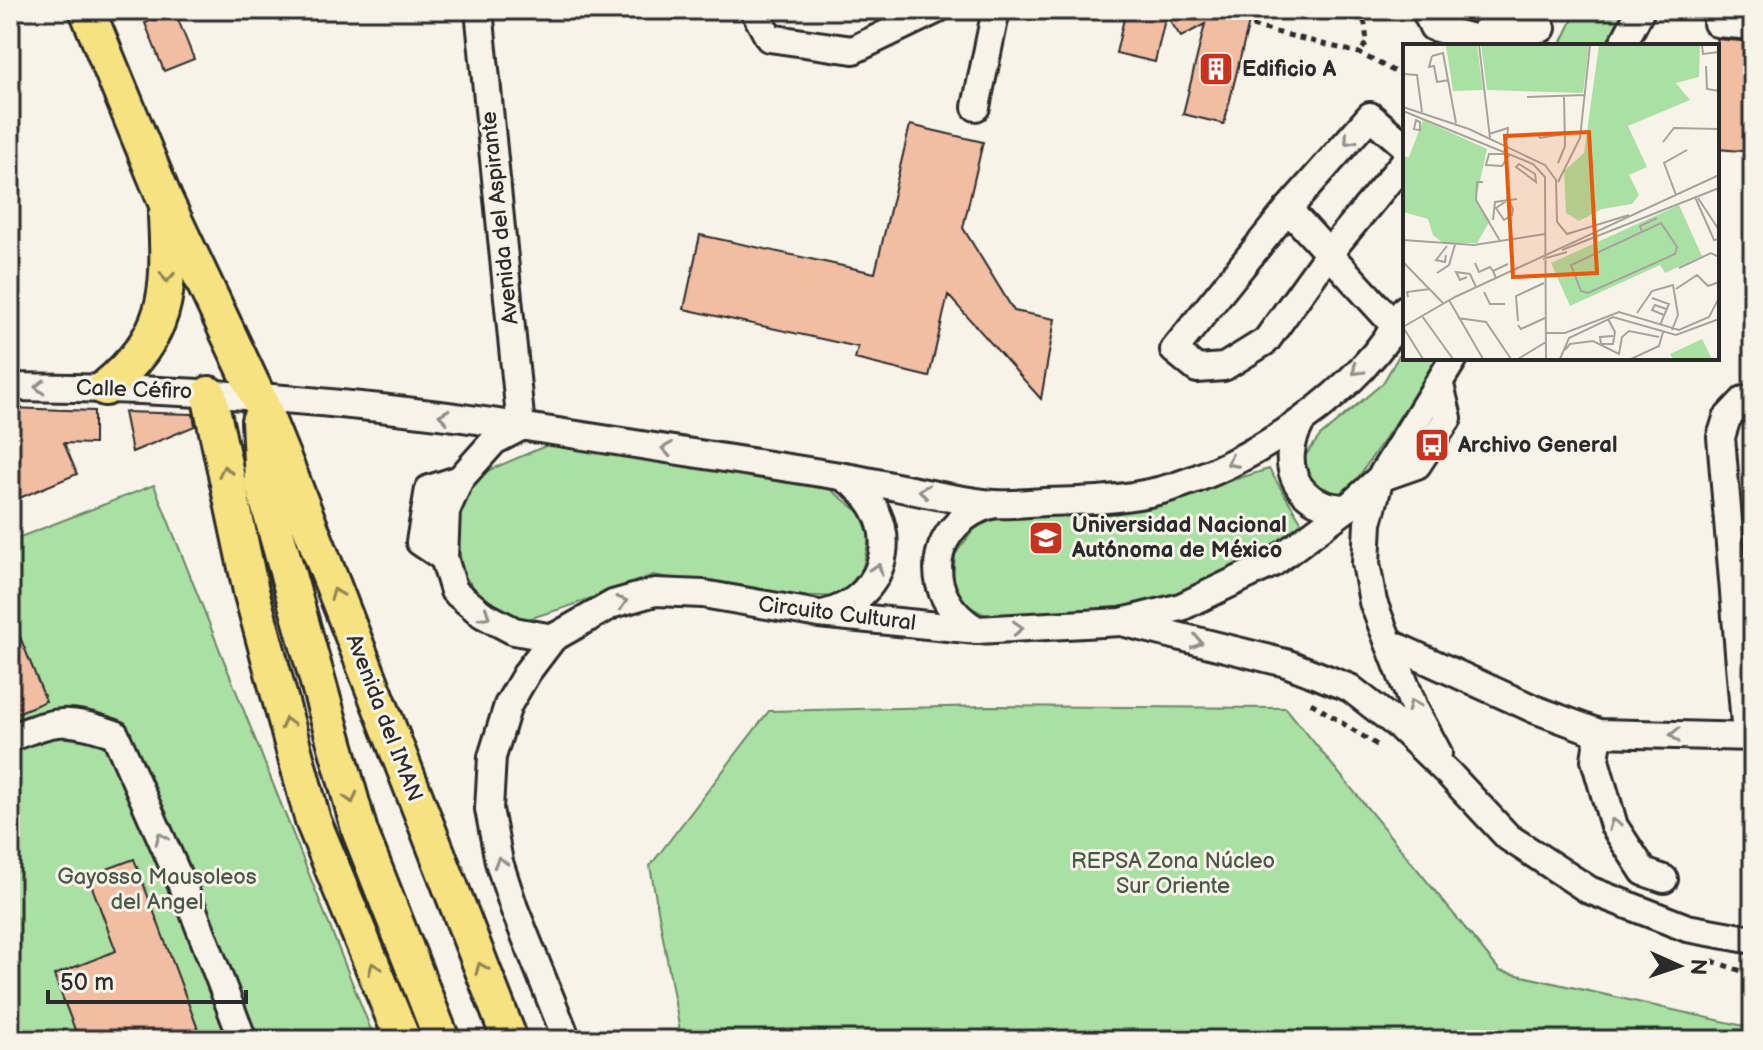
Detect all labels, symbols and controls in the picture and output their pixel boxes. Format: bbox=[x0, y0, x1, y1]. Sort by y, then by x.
inset map bbox=[1403, 44, 1719, 360]
building icon: Edificio A bbox=[1197, 50, 1235, 88]
place label: Edificio A bbox=[1242, 56, 1337, 83]
street label: Avenida del Aspirante bbox=[475, 110, 525, 326]
one-way arrow bbox=[1344, 130, 1359, 145]
one-way arrow bbox=[159, 271, 176, 284]
one-way arrow bbox=[1352, 361, 1367, 375]
street label: Calle Céfiro bbox=[75, 374, 193, 406]
one-way arrow bbox=[33, 378, 46, 396]
one-way arrow bbox=[437, 408, 451, 425]
bus stop icon: Archivo General bbox=[1413, 426, 1451, 464]
place label: Archivo General bbox=[1457, 432, 1617, 459]
one-way arrow bbox=[660, 441, 674, 458]
one-way arrow bbox=[1226, 453, 1241, 468]
one-way arrow bbox=[218, 464, 235, 477]
one-way arrow bbox=[917, 484, 931, 501]
place label: Universidad Nacional Autónoma de México bbox=[1071, 512, 1287, 564]
school or university icon: Universidad Nacional Autónoma de México bbox=[1027, 519, 1065, 557]
one-way arrow bbox=[868, 563, 884, 577]
one-way arrow bbox=[330, 588, 346, 602]
street label: Circuito Cultural bbox=[757, 591, 917, 637]
one-way arrow bbox=[614, 595, 628, 611]
one-way arrow bbox=[476, 605, 491, 620]
one-way arrow bbox=[1012, 620, 1025, 637]
street label: Avenida del IMAN bbox=[340, 630, 428, 806]
one-way arrow bbox=[1190, 633, 1203, 650]
one-way arrow bbox=[1407, 698, 1423, 713]
one-way arrow bbox=[280, 717, 296, 731]
one-way arrow bbox=[1668, 726, 1681, 744]
one-way arrow bbox=[342, 791, 358, 805]
one-way arrow bbox=[1608, 818, 1624, 832]
one-way arrow bbox=[155, 832, 171, 846]
park label: REPSA Zona Núcleo Sur Oriente bbox=[1071, 848, 1275, 900]
one-way arrow bbox=[493, 856, 510, 870]
park label: Gayosso Mausoleos del Angel bbox=[57, 864, 257, 916]
north arrow bbox=[1639, 926, 1719, 1006]
scale bar bbox=[48, 954, 246, 1004]
text: N bbox=[1684, 958, 1711, 976]
one-way arrow bbox=[367, 962, 384, 976]
one-way arrow bbox=[474, 962, 491, 976]
text: 50 m bbox=[60, 968, 114, 997]

